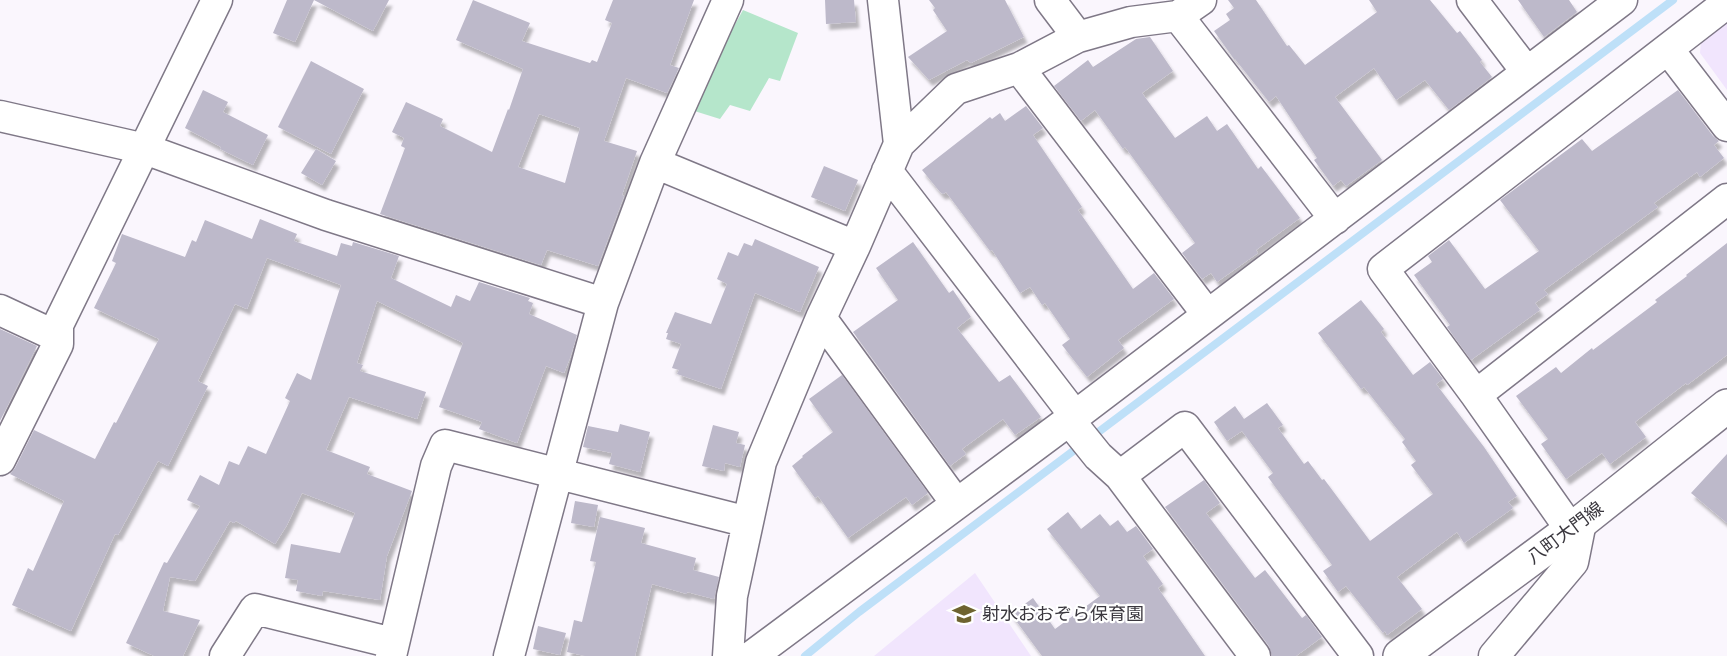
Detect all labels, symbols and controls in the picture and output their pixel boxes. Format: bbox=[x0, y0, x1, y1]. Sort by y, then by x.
street label: 八町大門線 bbox=[1522, 497, 1608, 569]
school or university icon: 射水おおぞら保育園 bbox=[951, 601, 977, 627]
place label: 射水おおぞら保育園 bbox=[982, 603, 1144, 625]

